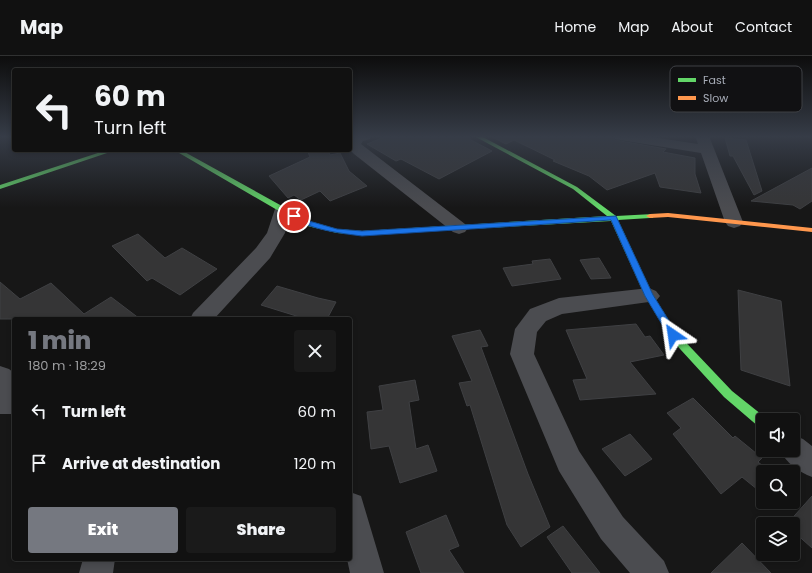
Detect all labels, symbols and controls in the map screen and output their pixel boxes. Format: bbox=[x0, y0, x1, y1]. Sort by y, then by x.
text: Map bbox=[20, 14, 63, 41]
text: Home bbox=[554, 17, 596, 37]
text: Map bbox=[618, 17, 649, 37]
text: About bbox=[671, 17, 713, 37]
text: Contact bbox=[735, 17, 792, 37]
legend bbox=[670, 66, 802, 112]
text: Fast bbox=[703, 72, 726, 88]
text: 60 m bbox=[94, 77, 166, 116]
icon: left bbox=[28, 84, 80, 136]
text: Slow bbox=[703, 90, 728, 106]
text: Turn left bbox=[94, 115, 166, 140]
pin bbox=[277, 199, 311, 233]
icon: arrive bbox=[283, 205, 305, 227]
position arrow bbox=[652, 314, 694, 356]
text: 1 min bbox=[28, 324, 91, 357]
button: close bbox=[294, 330, 336, 372]
text: 180 m · 18:29 bbox=[28, 356, 106, 375]
icon: left bbox=[28, 400, 50, 422]
text: Turn left bbox=[62, 401, 126, 422]
text: 60 m bbox=[298, 401, 336, 422]
map controls bbox=[756, 413, 800, 561]
button: sound bbox=[756, 413, 800, 457]
icon: arrive bbox=[28, 452, 50, 474]
text: Arrive at destination bbox=[62, 453, 220, 474]
text: 120 m bbox=[294, 453, 336, 474]
button: search bbox=[756, 465, 800, 509]
button: Exit bbox=[28, 507, 178, 553]
button: Share bbox=[186, 507, 336, 553]
button: layers bbox=[756, 517, 800, 561]

